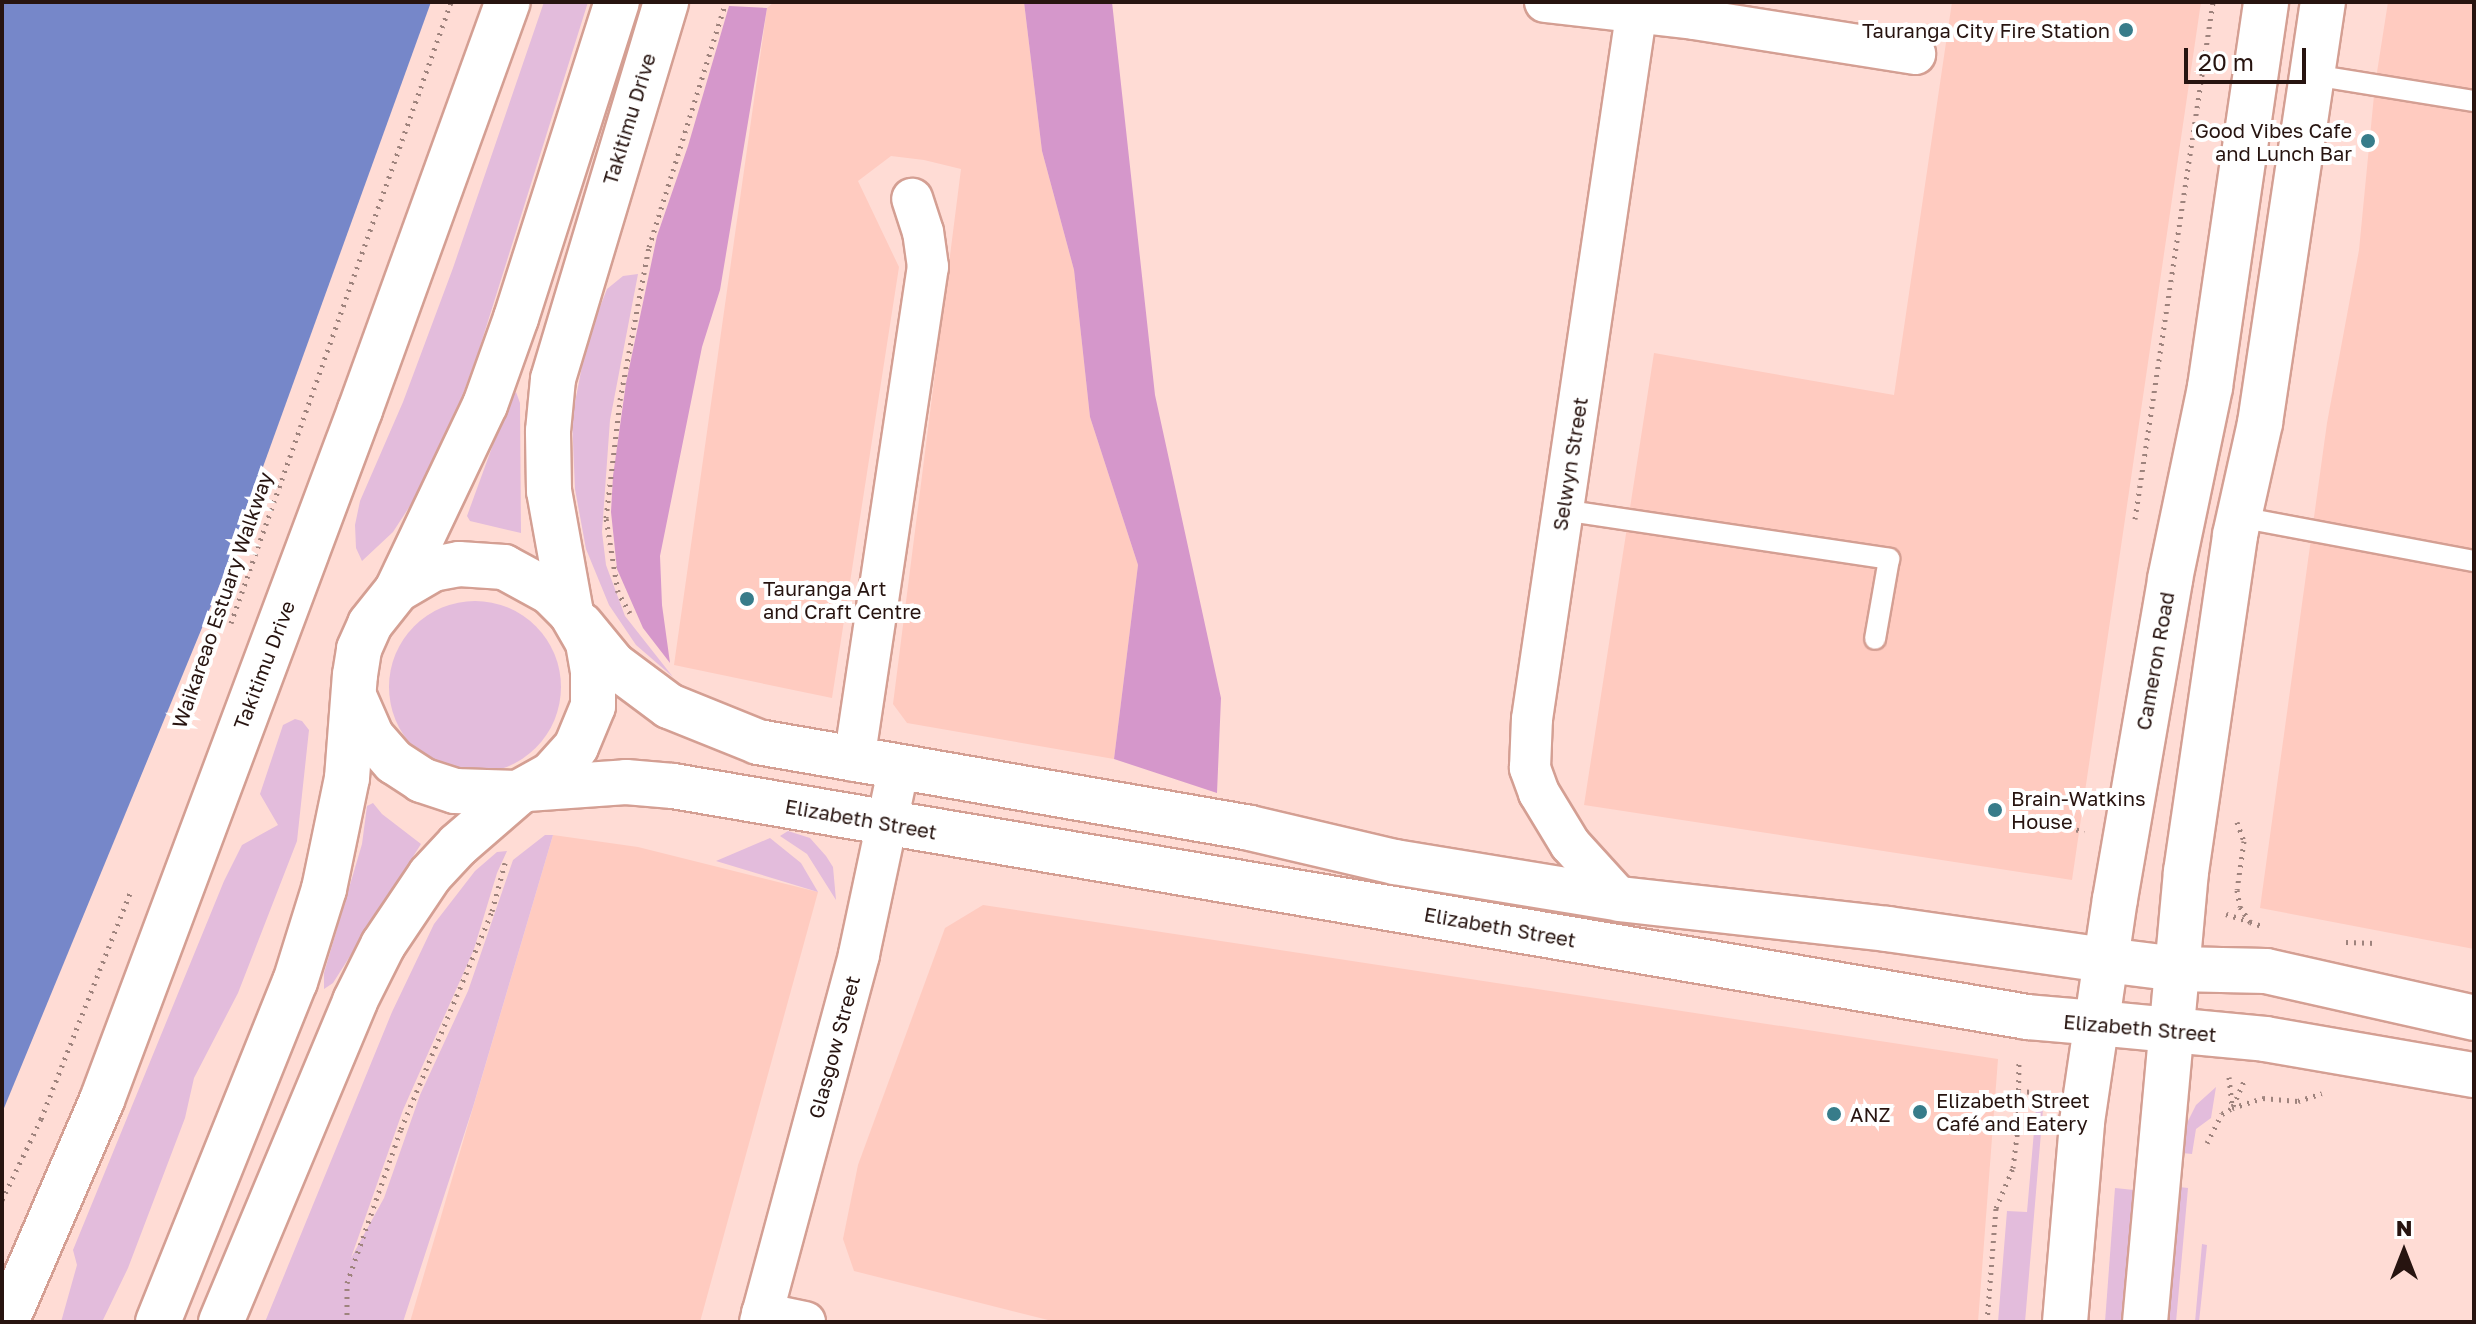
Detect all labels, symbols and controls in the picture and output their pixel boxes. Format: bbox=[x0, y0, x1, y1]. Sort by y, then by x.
place label: Tauranga City Fire Station bbox=[1862, 18, 2110, 42]
marker: Tauranga City Fire Station bbox=[2117, 21, 2135, 39]
scale bar bbox=[2188, 32, 2310, 82]
text: 20 m bbox=[2198, 47, 2254, 76]
street label: Takitimu Drive bbox=[598, 50, 660, 188]
place label: Good Vibes Cafe and Lunch Bar bbox=[2195, 118, 2352, 165]
marker: Good Vibes Cafe and Lunch Bar bbox=[2359, 132, 2377, 150]
street label: Selwyn Street bbox=[1548, 396, 1592, 532]
street label: Waikareao Estuary Walkway bbox=[167, 469, 277, 731]
place label: Tauranga Art and Craft Centre bbox=[763, 576, 921, 623]
marker: Tauranga Art and Craft Centre bbox=[738, 590, 756, 608]
street label: Cameron Road bbox=[2131, 590, 2179, 732]
street label: Takitimu Drive bbox=[228, 597, 300, 733]
place label: Brain-Watkins House bbox=[2011, 786, 2146, 833]
street label: Elizabeth Street bbox=[783, 794, 939, 844]
marker: Brain-Watkins House bbox=[1986, 801, 2004, 819]
street label: Elizabeth Street bbox=[1422, 902, 1578, 952]
street label: Glasgow Street bbox=[803, 973, 865, 1121]
street label: Elizabeth Street bbox=[2062, 1009, 2218, 1047]
place label: Elizabeth Street Café and Eatery bbox=[1936, 1088, 2090, 1135]
place label: ANZ bbox=[1850, 1102, 1891, 1126]
marker: Elizabeth Street Café and Eatery bbox=[1911, 1103, 1929, 1121]
marker: ANZ bbox=[1825, 1105, 1843, 1123]
north arrow bbox=[2364, 1212, 2444, 1292]
text: N bbox=[2396, 1214, 2412, 1241]

